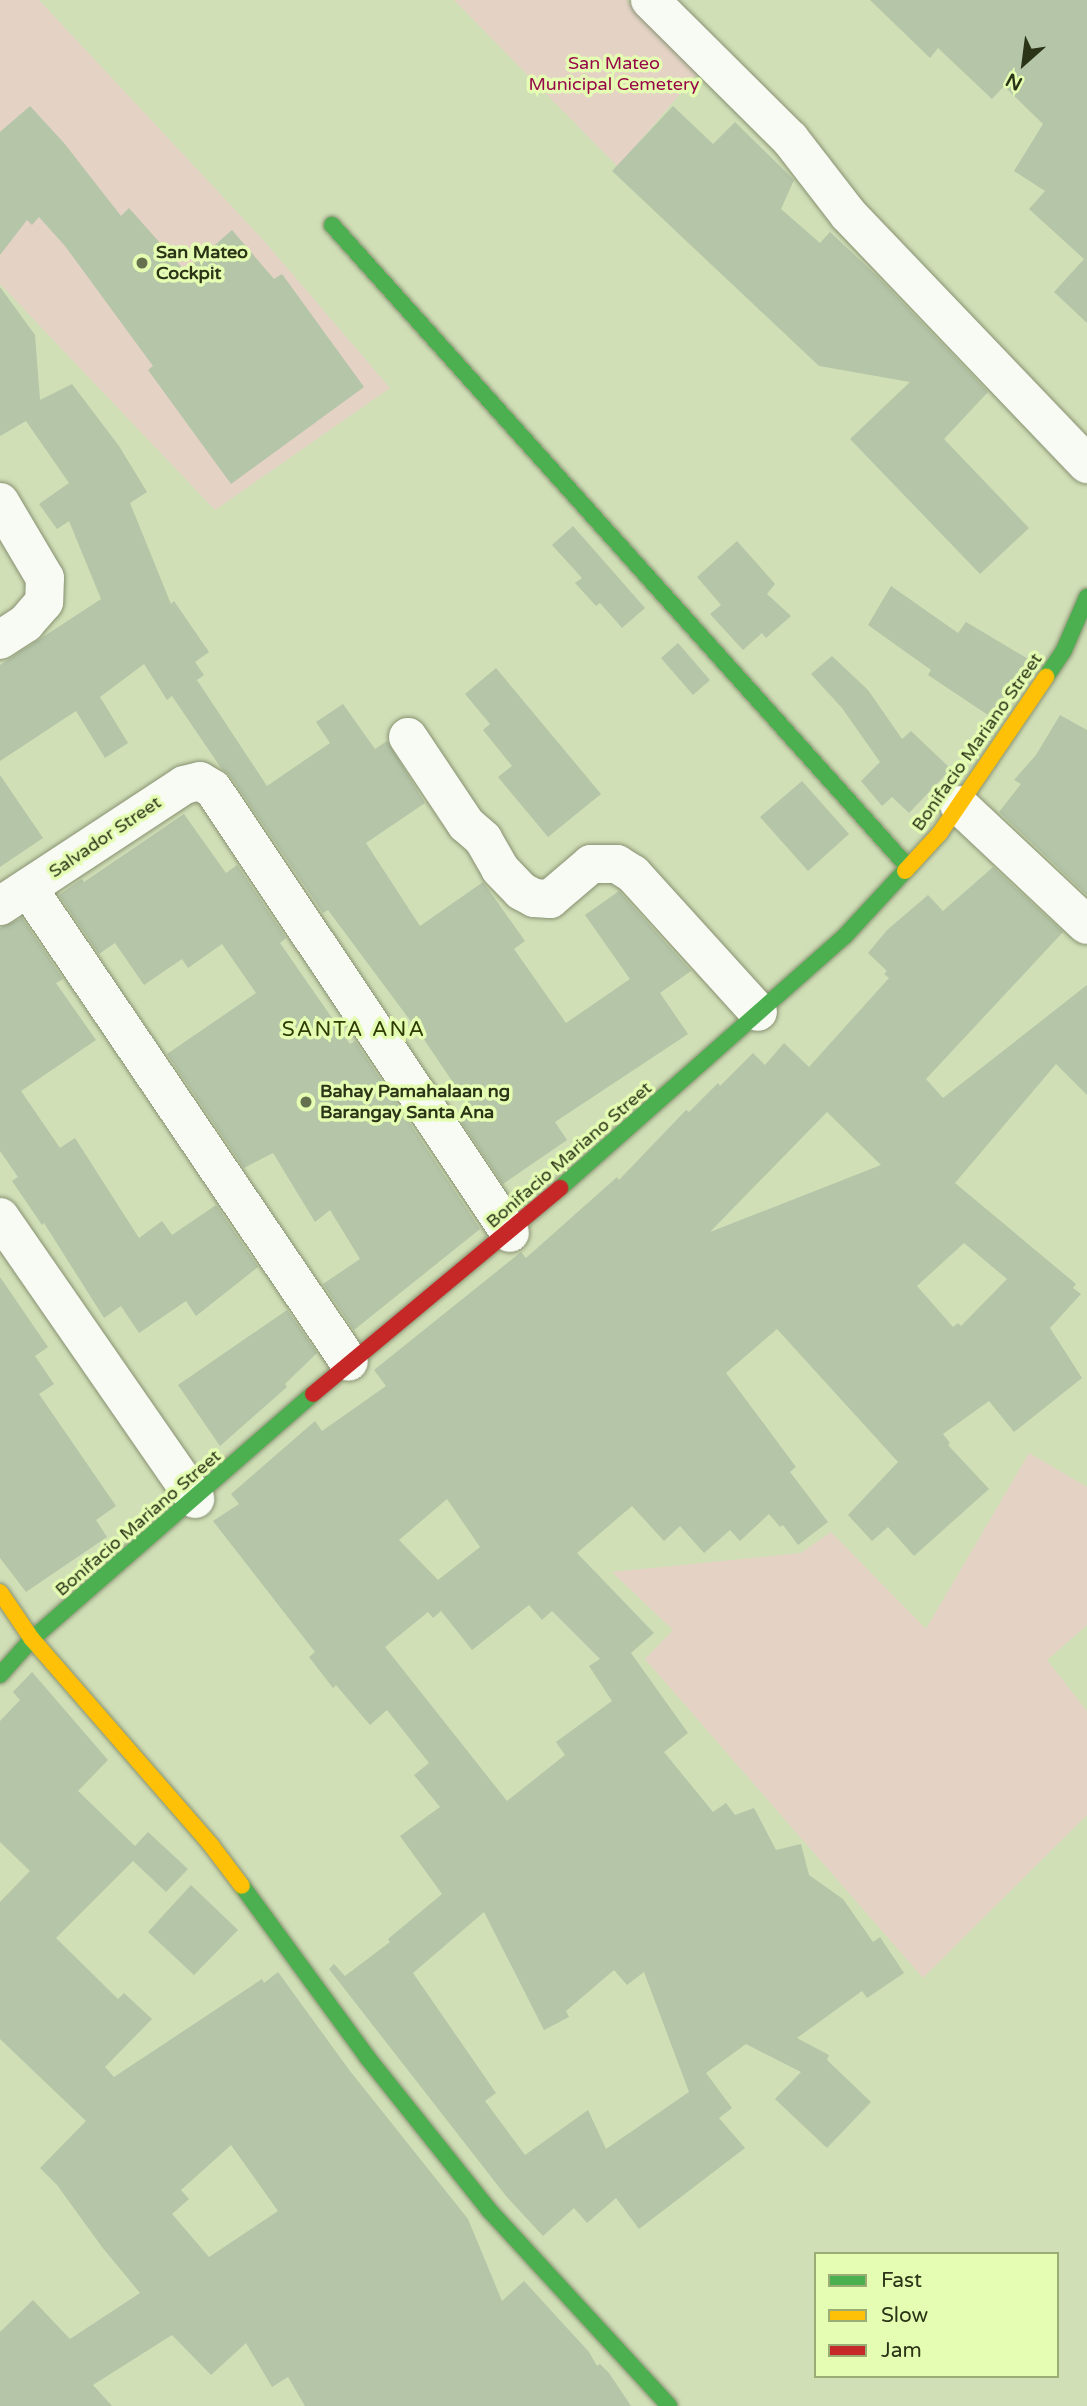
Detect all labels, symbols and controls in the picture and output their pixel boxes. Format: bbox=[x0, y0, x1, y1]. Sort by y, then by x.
north arrow bbox=[989, 28, 1059, 98]
park label: San Mateo Municipal Cemetery bbox=[529, 53, 699, 96]
text: N bbox=[1002, 68, 1026, 95]
place label: San Mateo Cockpit bbox=[156, 242, 248, 284]
marker: San Mateo Cockpit bbox=[134, 255, 150, 271]
street label: Bonifacio Mariano Street bbox=[907, 649, 1047, 835]
street label: Salvador Street bbox=[45, 792, 165, 882]
district label: SANTA ANA bbox=[283, 1017, 425, 1043]
street label: Bonifacio Mariano Street bbox=[482, 1077, 656, 1233]
place label: Bahay Pamahalaan ng Barangay Santa Ana bbox=[320, 1081, 510, 1124]
marker: Bahay Pamahalaan ng Barangay Santa Ana bbox=[298, 1094, 314, 1110]
street label: Bonifacio Mariano Street bbox=[51, 1445, 225, 1601]
legend bbox=[814, 2252, 1059, 2378]
text: Fast bbox=[881, 2268, 922, 2293]
text: Slow bbox=[881, 2303, 928, 2328]
text: Jam bbox=[881, 2338, 922, 2363]

